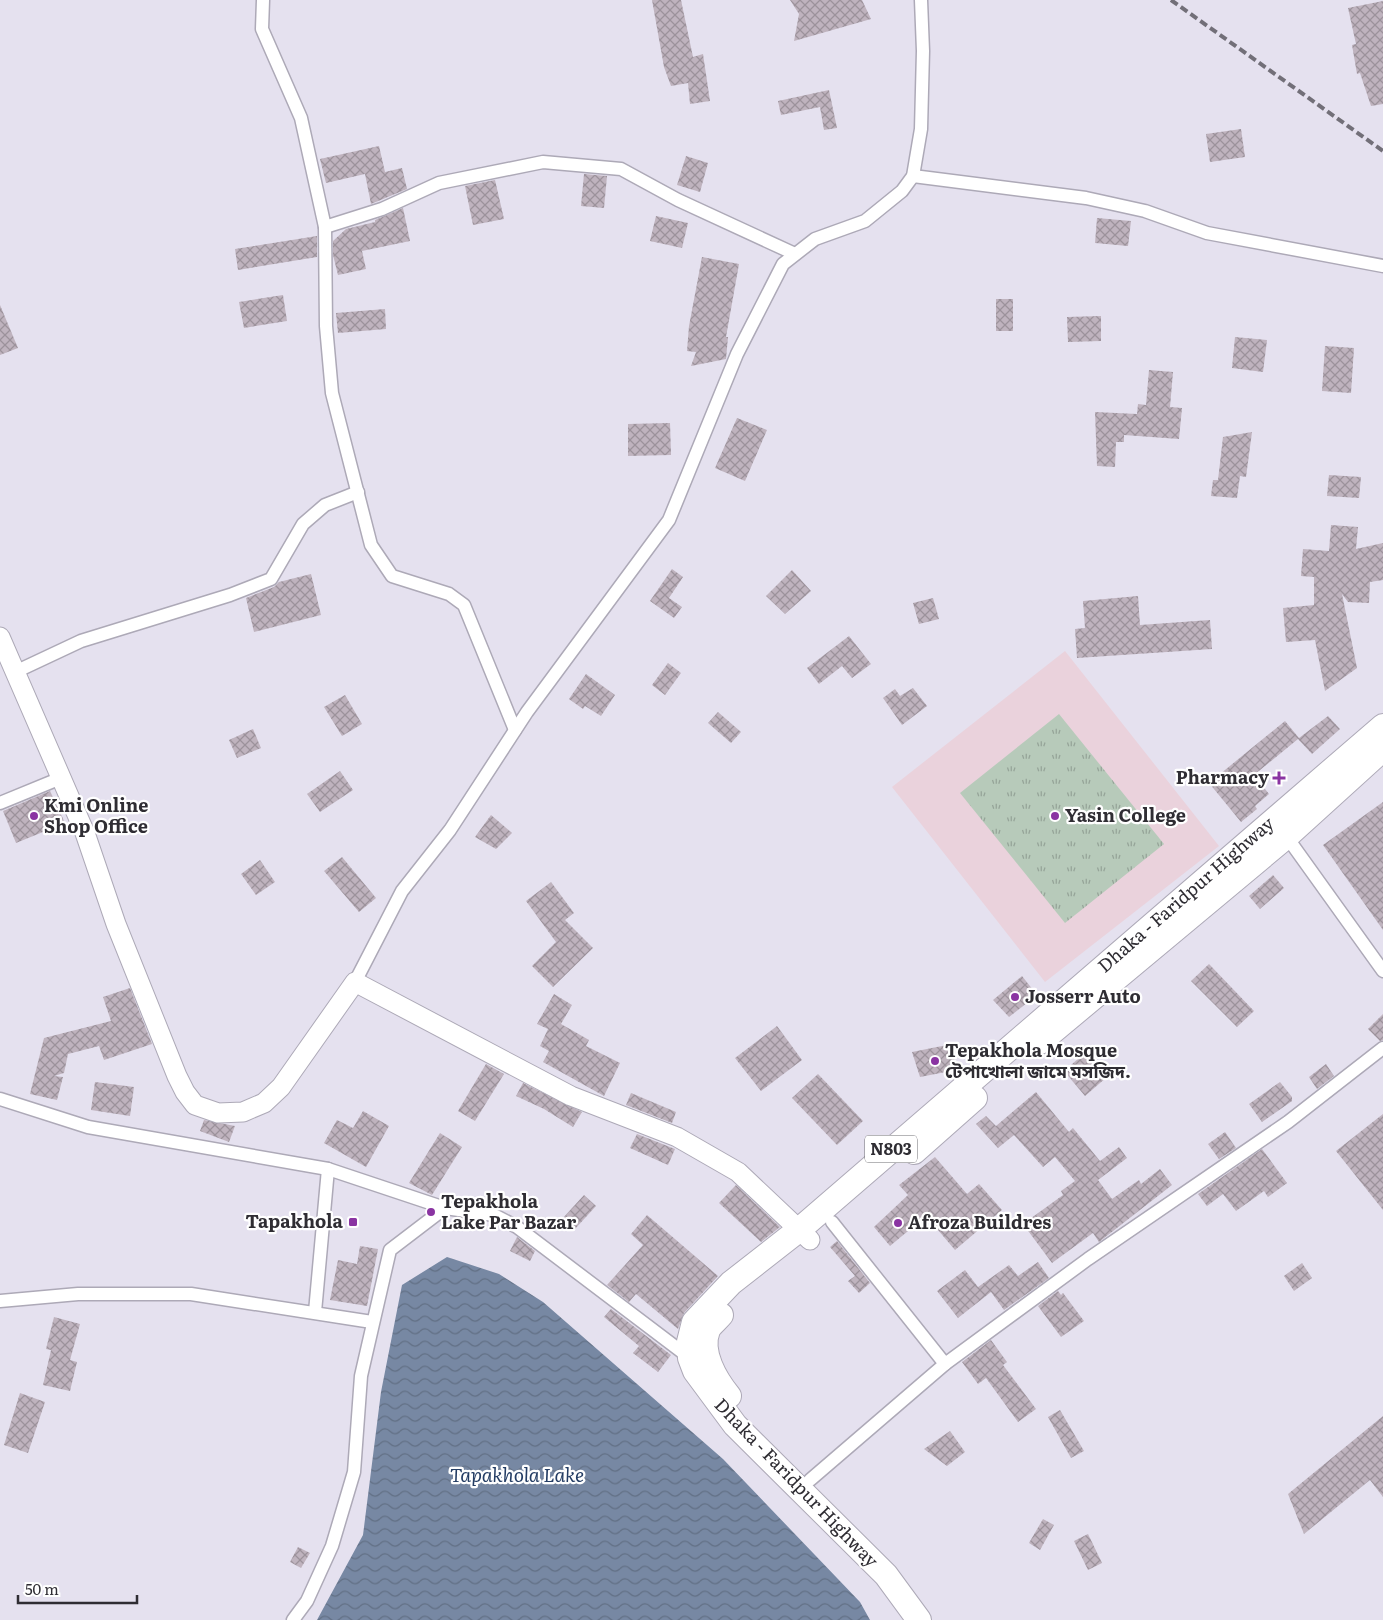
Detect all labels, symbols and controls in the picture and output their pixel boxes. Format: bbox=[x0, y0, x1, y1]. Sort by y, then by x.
place label: Pharmacy bbox=[1176, 763, 1269, 790]
marker: Pharmacy bbox=[1273, 772, 1285, 784]
place label: Kmi Online Shop Office bbox=[44, 791, 148, 839]
place label: Yasin College bbox=[1065, 801, 1186, 828]
street label: Dhaka - Faridpur Highway bbox=[1091, 809, 1280, 978]
marker: Kmi Online Shop Office bbox=[28, 810, 40, 822]
marker: Yasin College bbox=[1049, 810, 1061, 822]
place label: Josserr Auto bbox=[1025, 982, 1141, 1009]
marker: Josserr Auto bbox=[1009, 991, 1021, 1003]
place label: Tepakhola Mosque টেপাখোলা জামে মসজিদ. bbox=[945, 1036, 1131, 1084]
marker: Tepakhola Mosque টেপাখোলা জামে মসজিদ. bbox=[929, 1055, 941, 1067]
road number: N803 bbox=[865, 1136, 917, 1162]
place label: Tepakhola Lake Par Bazar bbox=[441, 1187, 577, 1235]
marker: Tepakhola Lake Par Bazar bbox=[425, 1206, 437, 1218]
place label: Tapakhola bbox=[246, 1207, 344, 1234]
place label: Afroza Buildres bbox=[908, 1208, 1051, 1235]
marker: Tapakhola bbox=[347, 1216, 359, 1228]
marker: Afroza Buildres bbox=[892, 1217, 904, 1229]
street label: Dhaka - Faridpur Highway bbox=[709, 1391, 886, 1573]
water label: Tapakhola Lake bbox=[450, 1460, 584, 1488]
scale bar bbox=[18, 1572, 136, 1604]
text: 50 m bbox=[25, 1577, 59, 1600]

